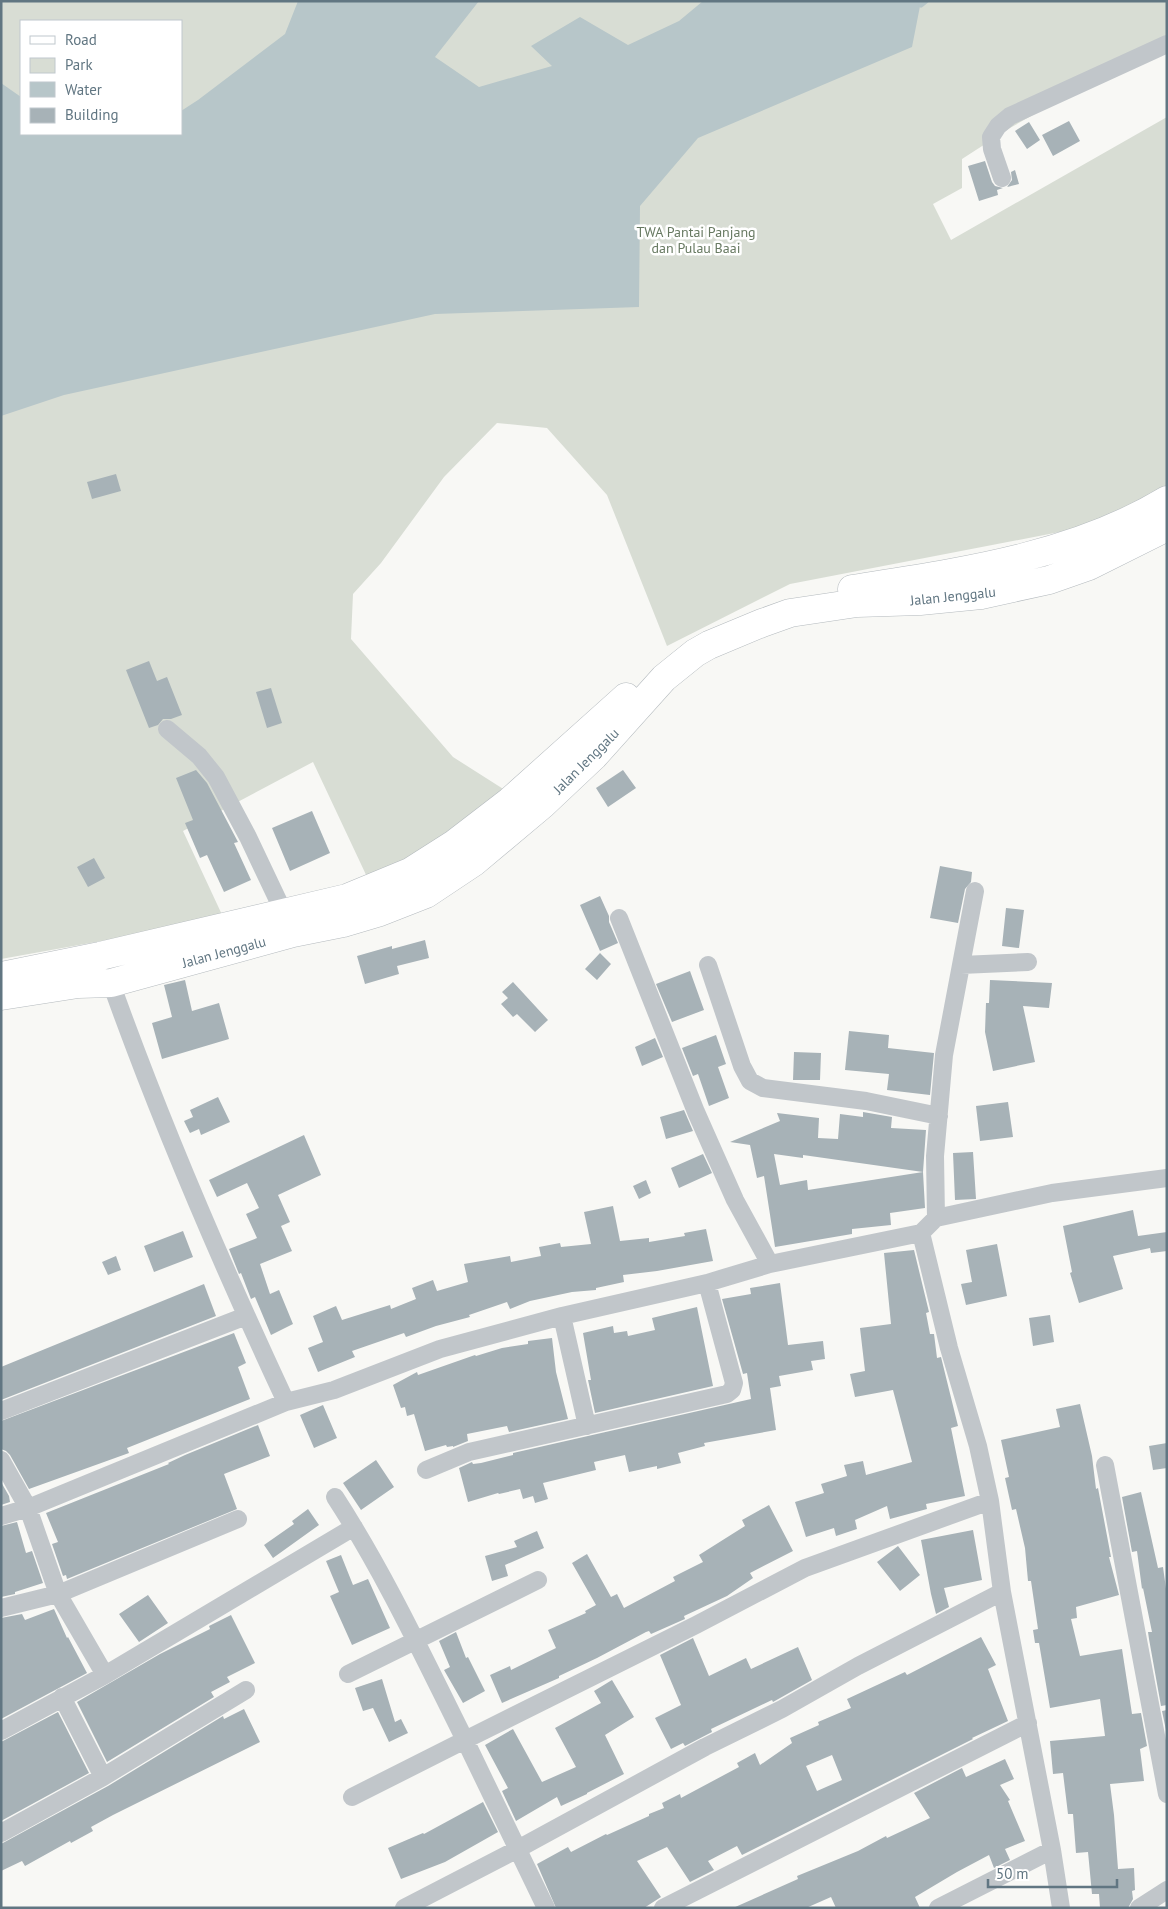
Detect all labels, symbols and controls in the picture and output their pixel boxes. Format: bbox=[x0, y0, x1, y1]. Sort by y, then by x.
legend bbox=[20, 20, 182, 135]
text: Road bbox=[65, 30, 97, 49]
text: Park bbox=[65, 55, 93, 74]
text: Water bbox=[65, 80, 102, 99]
text: Building bbox=[65, 105, 119, 124]
park label: TWA Pantai Panjang dan Pulau Baai bbox=[636, 223, 756, 257]
street label: Jalan Jenggalu bbox=[908, 583, 997, 610]
street label: Jalan Jenggalu bbox=[549, 724, 623, 798]
street label: Jalan Jenggalu bbox=[179, 932, 268, 972]
scale bar bbox=[988, 1856, 1117, 1888]
text: 50 m bbox=[996, 1864, 1029, 1883]

